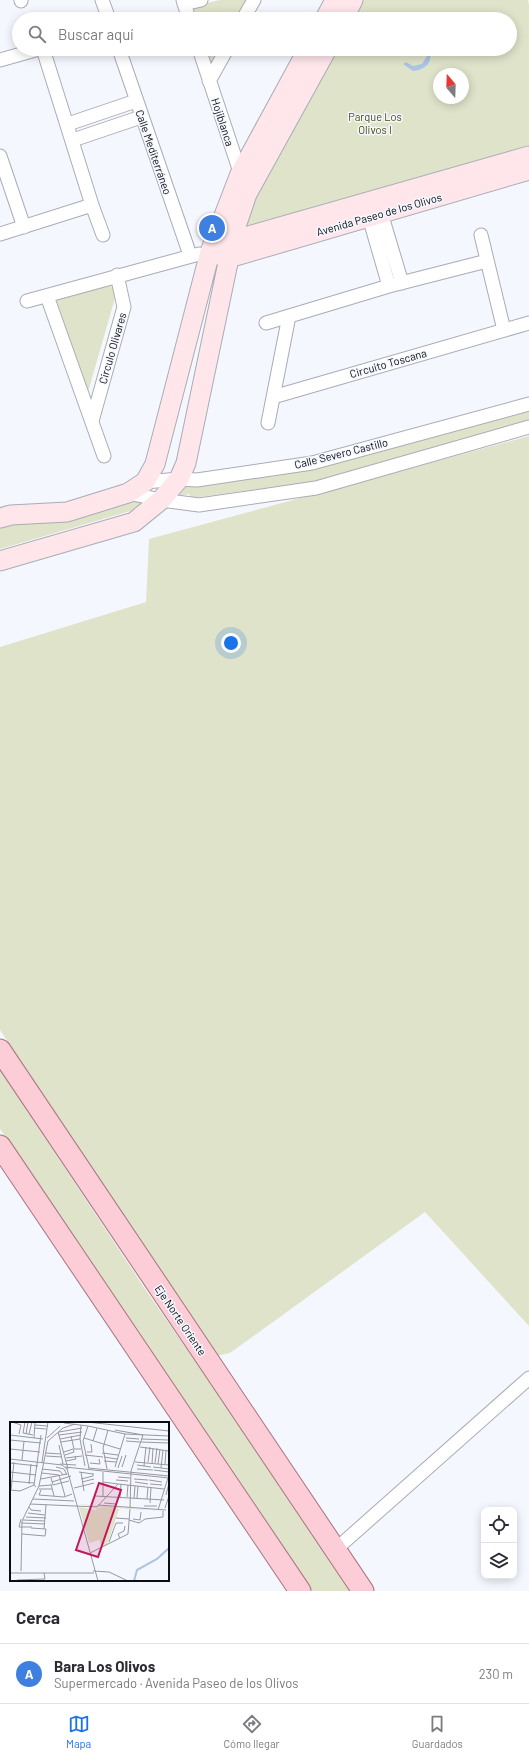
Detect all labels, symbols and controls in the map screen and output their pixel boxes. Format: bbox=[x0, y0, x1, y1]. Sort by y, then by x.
search box bbox=[12, 12, 517, 56]
icon: search bbox=[26, 23, 48, 45]
text: Buscar aquí bbox=[58, 25, 134, 43]
north arrow bbox=[433, 68, 469, 104]
street label: Hojiblanca bbox=[209, 96, 237, 148]
street label: Calle Mediterráneo bbox=[133, 108, 175, 196]
park label: Parque Los Olivos I bbox=[348, 110, 402, 136]
street label: Avenida Paseo de los Olivos bbox=[315, 190, 443, 238]
pin: A bbox=[199, 213, 225, 243]
street label: Circulo Olivares bbox=[96, 311, 128, 385]
street label: Circuito Toscana bbox=[348, 346, 428, 380]
street label: Calle Severo Castillo bbox=[293, 435, 389, 471]
your location bbox=[221, 633, 241, 653]
street label: Eje Norte Oriente bbox=[153, 1282, 209, 1358]
inset map bbox=[10, 1422, 169, 1581]
map controls bbox=[481, 1507, 517, 1579]
button: locate bbox=[481, 1507, 517, 1543]
button: layers bbox=[481, 1543, 517, 1579]
text: Cerca bbox=[16, 1607, 60, 1627]
text: Bara Los Olivos bbox=[54, 1657, 155, 1675]
text: A bbox=[25, 1666, 33, 1682]
text: 230 m bbox=[479, 1666, 513, 1682]
text: Supermercado · Avenida Paseo de los Olivos bbox=[54, 1675, 299, 1691]
tab: Mapa bbox=[66, 1713, 91, 1750]
tab: Cómo llegar bbox=[223, 1713, 280, 1750]
tab: Guardados bbox=[412, 1713, 463, 1750]

